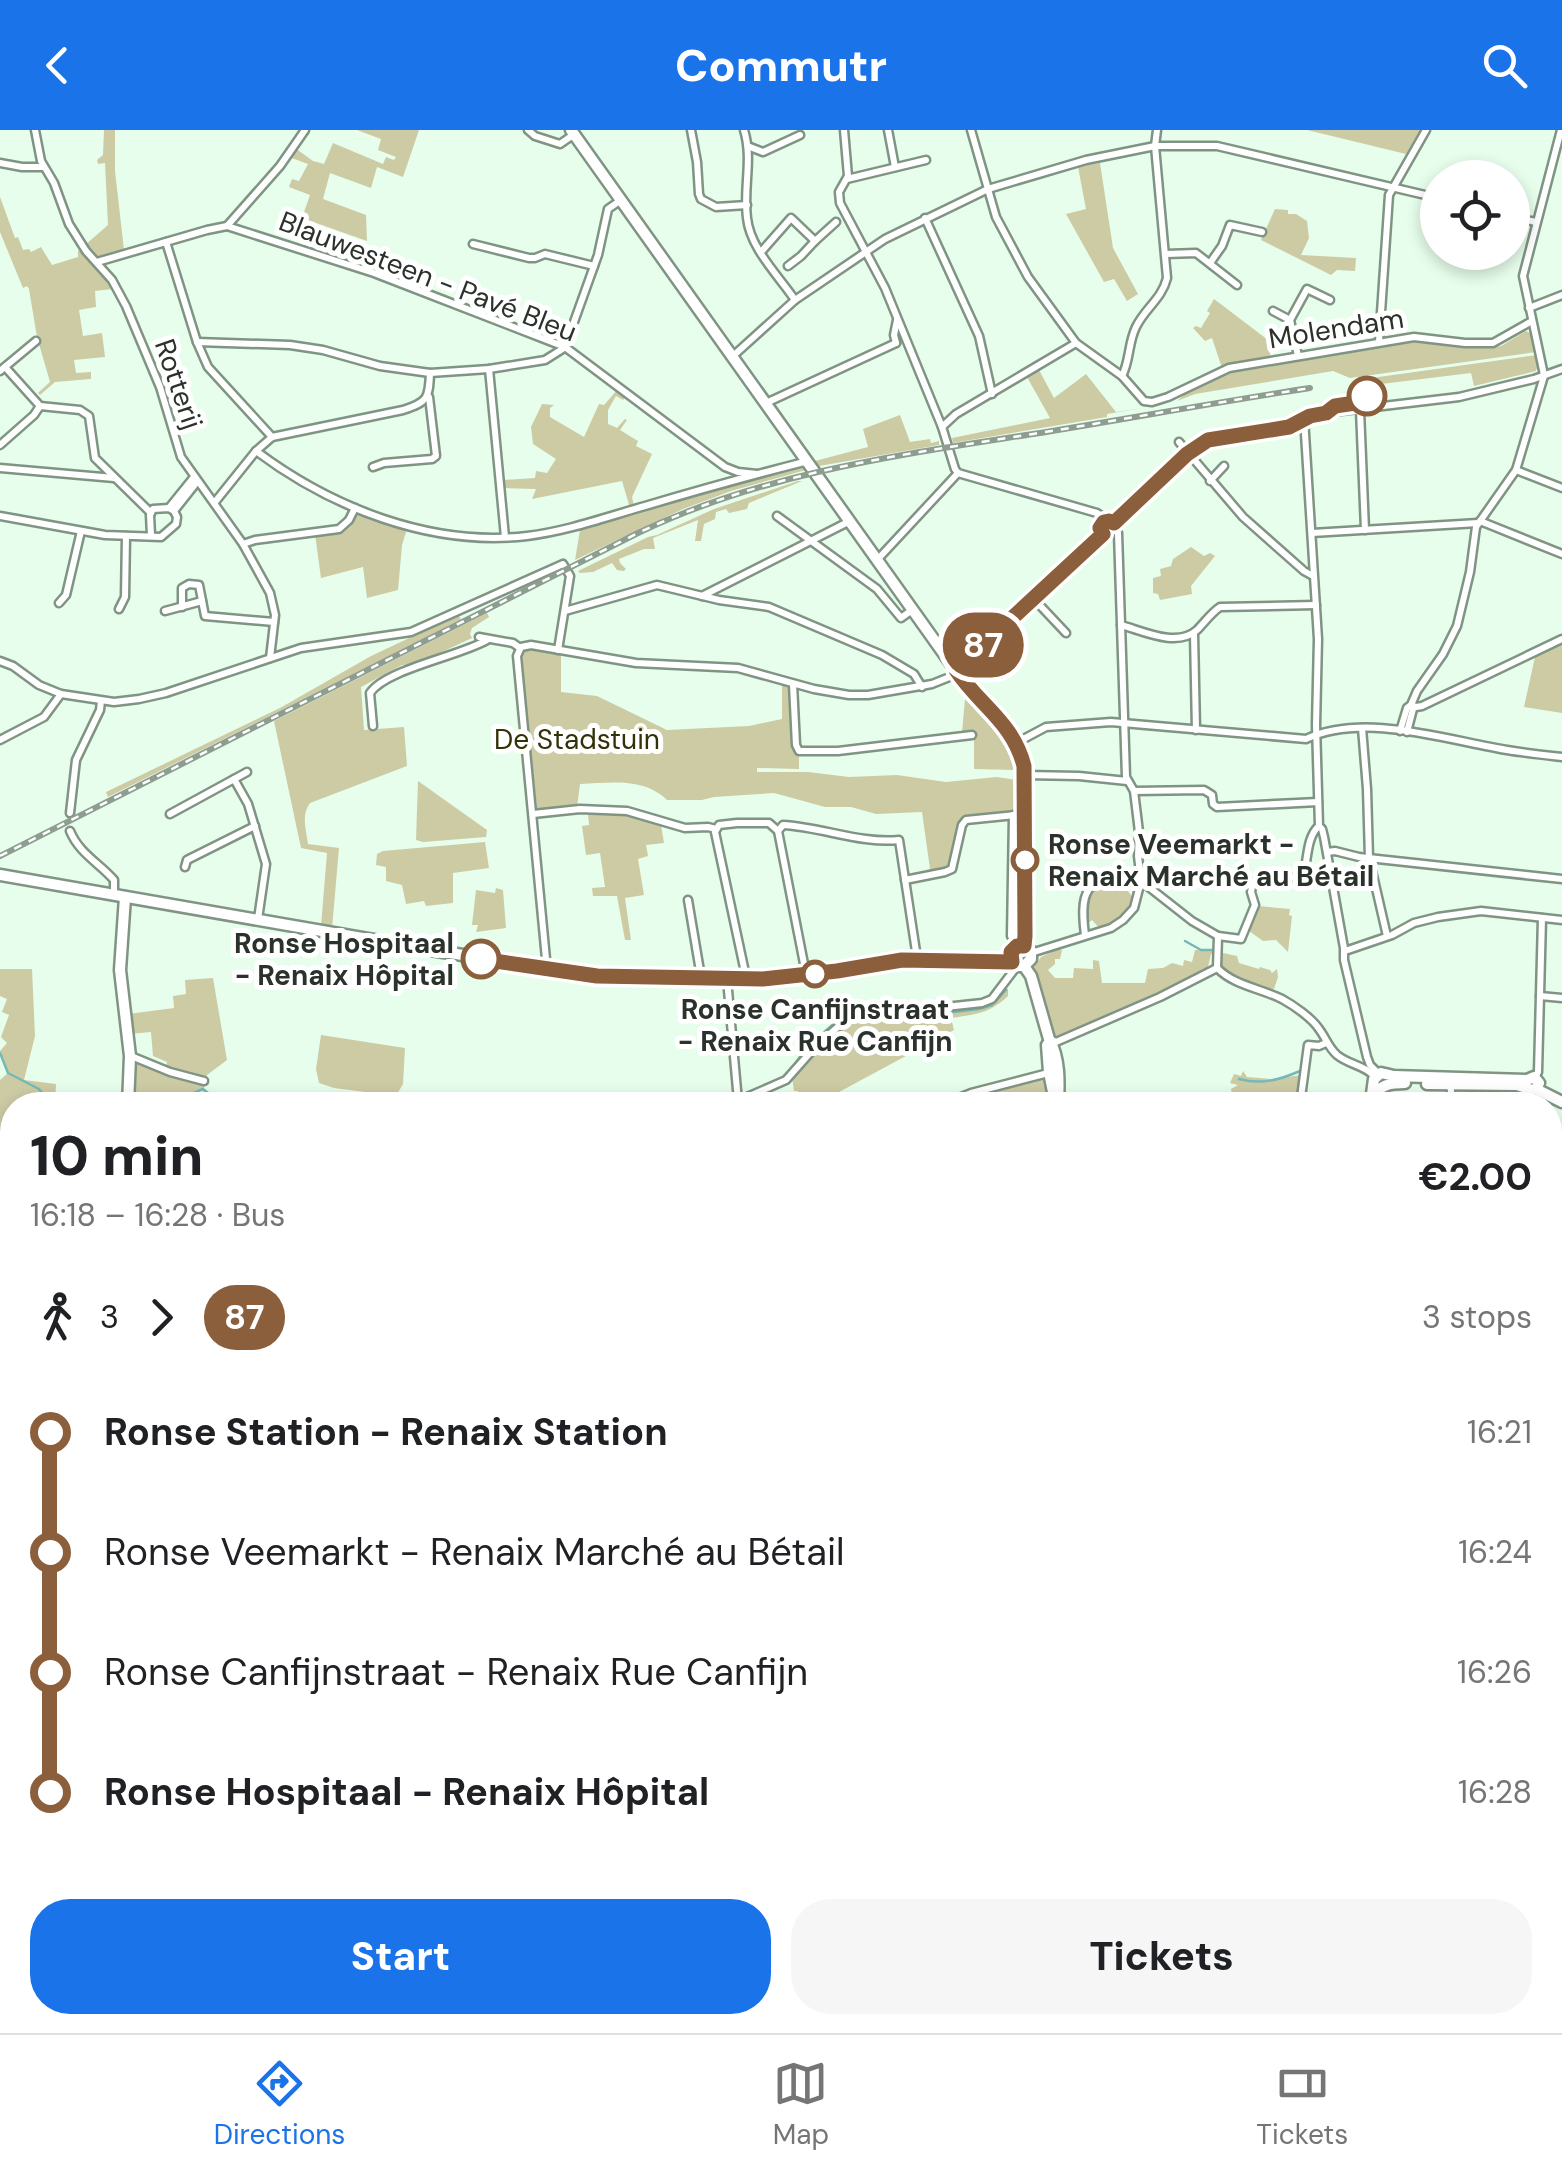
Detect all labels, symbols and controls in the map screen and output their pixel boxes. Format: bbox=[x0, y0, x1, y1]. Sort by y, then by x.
text: Commutr bbox=[675, 36, 887, 95]
icon: back bbox=[30, 38, 85, 93]
icon: search bbox=[1477, 38, 1532, 93]
map controls bbox=[1420, 160, 1530, 270]
button: locate bbox=[1420, 160, 1530, 270]
street label: Blauwesteen - Pavé Bleu bbox=[274, 203, 582, 350]
street label: Molendam bbox=[1266, 300, 1406, 357]
street label: Rotterij bbox=[146, 334, 211, 434]
unlabelled marker bbox=[1348, 377, 1386, 415]
line badge: 87 bbox=[938, 612, 1028, 678]
text: 87 bbox=[963, 622, 1003, 668]
park label: De Stadstuin bbox=[494, 721, 660, 758]
place label: Ronse Veemarkt - Renaix Marché au Bétail bbox=[1048, 826, 1374, 895]
marker: Ronse Veemarkt - Renaix Marché au Bétail bbox=[1012, 847, 1038, 873]
place label: Ronse Hospitaal - Renaix Hôpital bbox=[234, 925, 454, 994]
marker: Ronse Hospitaal - Renaix Hôpital bbox=[462, 940, 500, 978]
marker: Ronse Canfijnstraat - Renaix Rue Canfijn bbox=[802, 961, 828, 987]
place label: Ronse Canfijnstraat - Renaix Rue Canfijn bbox=[677, 991, 953, 1060]
text: 10 min bbox=[30, 1120, 203, 1192]
text: €2.00 bbox=[1418, 1152, 1532, 1202]
text: 16:18 – 16:28 · Bus bbox=[30, 1194, 285, 1236]
icon: walk bbox=[30, 1290, 85, 1345]
icon: forward bbox=[134, 1290, 189, 1345]
text: 87 bbox=[224, 1294, 265, 1340]
text: 3 bbox=[100, 1296, 119, 1338]
text: 3 stops bbox=[1422, 1296, 1532, 1338]
text: Ronse Station - Renaix Station bbox=[104, 1407, 668, 1457]
text: 16:21 bbox=[1467, 1411, 1532, 1453]
text: Ronse Veemarkt - Renaix Marché au Bétail bbox=[104, 1527, 844, 1577]
text: 16:24 bbox=[1458, 1531, 1532, 1573]
text: Ronse Canfijnstraat - Renaix Rue Canfijn bbox=[104, 1647, 808, 1697]
text: 16:26 bbox=[1457, 1651, 1532, 1693]
text: Ronse Hospitaal - Renaix Hôpital bbox=[104, 1767, 709, 1817]
text: 16:28 bbox=[1458, 1771, 1532, 1813]
button: Start bbox=[30, 1899, 771, 2014]
button: Tickets bbox=[791, 1899, 1532, 2014]
tab: Directions bbox=[214, 2056, 345, 2153]
tab: Map bbox=[773, 2056, 829, 2153]
tab: Tickets bbox=[1256, 2056, 1348, 2153]

